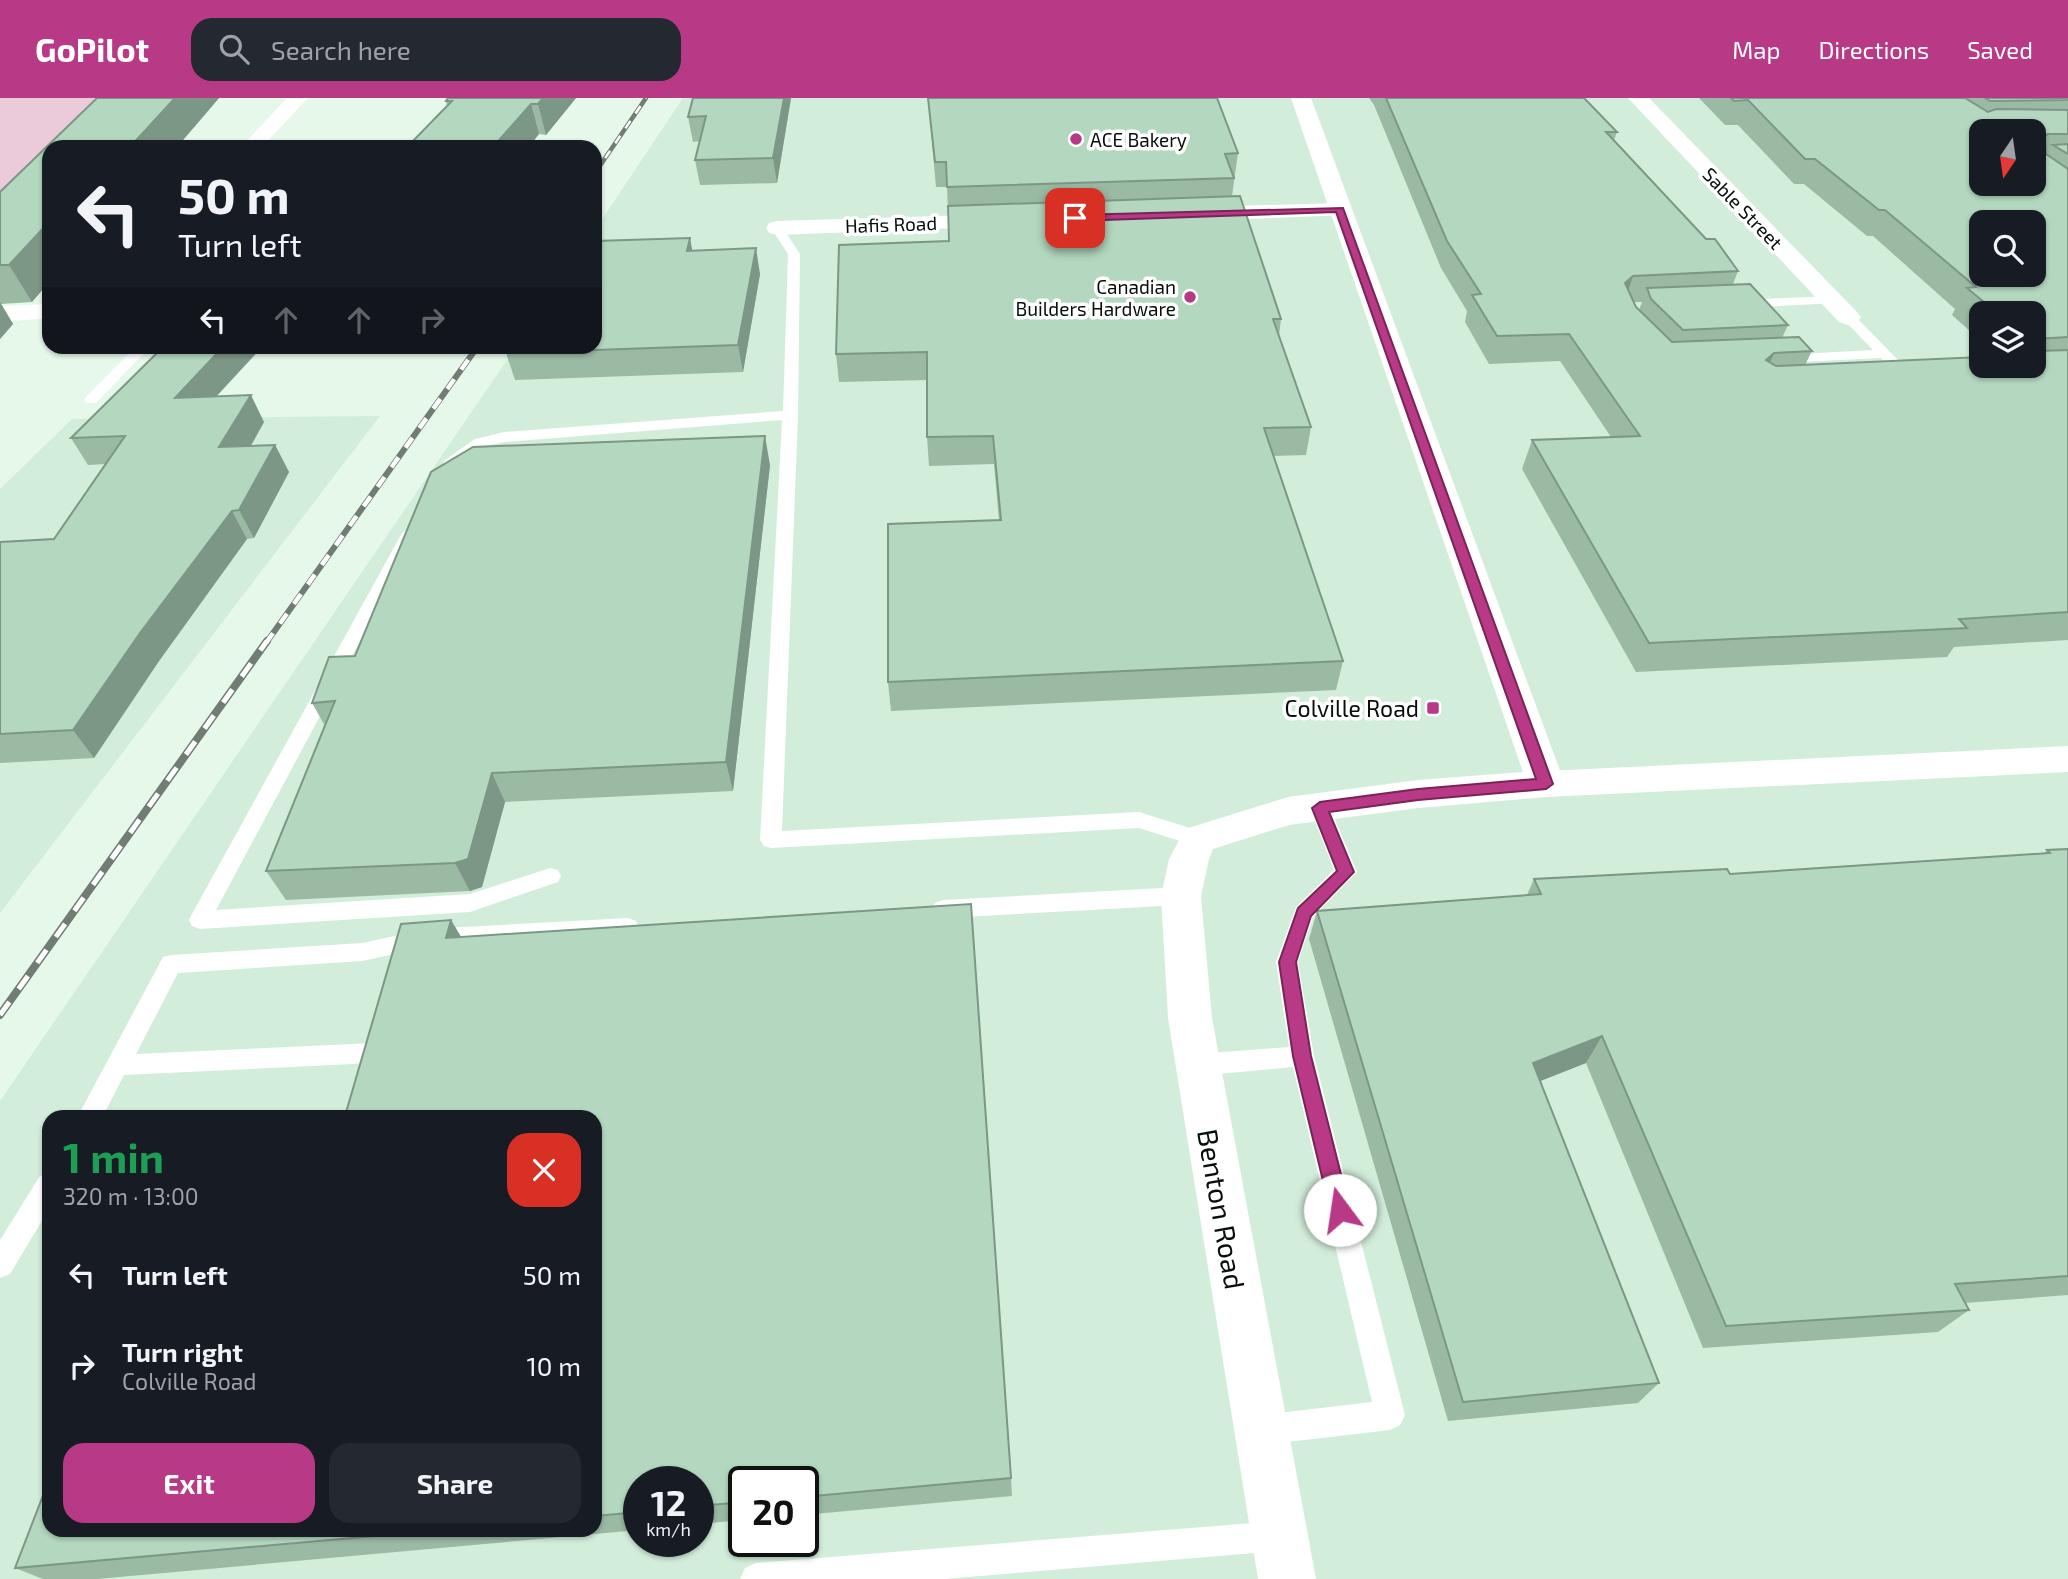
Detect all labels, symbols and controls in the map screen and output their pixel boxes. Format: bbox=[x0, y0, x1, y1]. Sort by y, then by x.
search box bbox=[191, 18, 681, 81]
text: GoPilot bbox=[35, 29, 149, 69]
icon: search bbox=[215, 30, 253, 68]
text: Search here bbox=[271, 34, 411, 65]
text: Map bbox=[1732, 35, 1780, 64]
text: Directions bbox=[1818, 35, 1929, 64]
text: Saved bbox=[1967, 35, 2033, 64]
north arrow bbox=[1969, 119, 2046, 196]
map controls bbox=[1969, 119, 2046, 378]
place label: ACE Bakery bbox=[1090, 128, 1187, 151]
marker: ACE Bakery bbox=[1068, 131, 1084, 147]
street label: Sable Street bbox=[1698, 162, 1788, 254]
text: 50 m bbox=[178, 165, 290, 224]
icon: left bbox=[63, 168, 154, 259]
pin bbox=[1045, 188, 1105, 248]
icon: arrive bbox=[1056, 199, 1094, 237]
button: search bbox=[1969, 210, 2046, 287]
street label: Hafis Road bbox=[844, 211, 938, 237]
text: Turn left bbox=[178, 225, 302, 263]
place label: Canadian Builders Hardware bbox=[1015, 275, 1176, 320]
marker: Canadian Builders Hardware bbox=[1182, 289, 1198, 305]
icon: left bbox=[194, 301, 232, 339]
icon: ahead bbox=[267, 301, 305, 339]
icon: ahead bbox=[340, 301, 378, 339]
icon: right bbox=[413, 301, 451, 339]
button: layers bbox=[1969, 301, 2046, 378]
place label: Colville Road bbox=[1284, 694, 1419, 722]
marker: Colville Road bbox=[1425, 700, 1441, 716]
street label: Benton Road bbox=[1191, 1126, 1253, 1292]
text: 1 min bbox=[63, 1131, 164, 1181]
button: close bbox=[507, 1133, 581, 1207]
position arrow bbox=[1303, 1173, 1377, 1247]
text: 320 m · 13:00 bbox=[63, 1182, 199, 1210]
icon: left bbox=[63, 1256, 101, 1294]
text: Turn left bbox=[122, 1259, 228, 1290]
text: 50 m bbox=[523, 1259, 581, 1290]
text: Turn right bbox=[122, 1336, 243, 1367]
icon: right bbox=[63, 1347, 101, 1385]
text: 10 m bbox=[526, 1350, 581, 1381]
text: Colville Road bbox=[122, 1367, 257, 1395]
button: Exit bbox=[63, 1443, 315, 1523]
button: Share bbox=[329, 1443, 581, 1523]
speed limit sign: 20 bbox=[728, 1466, 819, 1557]
text: 12 bbox=[651, 1481, 686, 1523]
text: km/h bbox=[646, 1518, 691, 1540]

